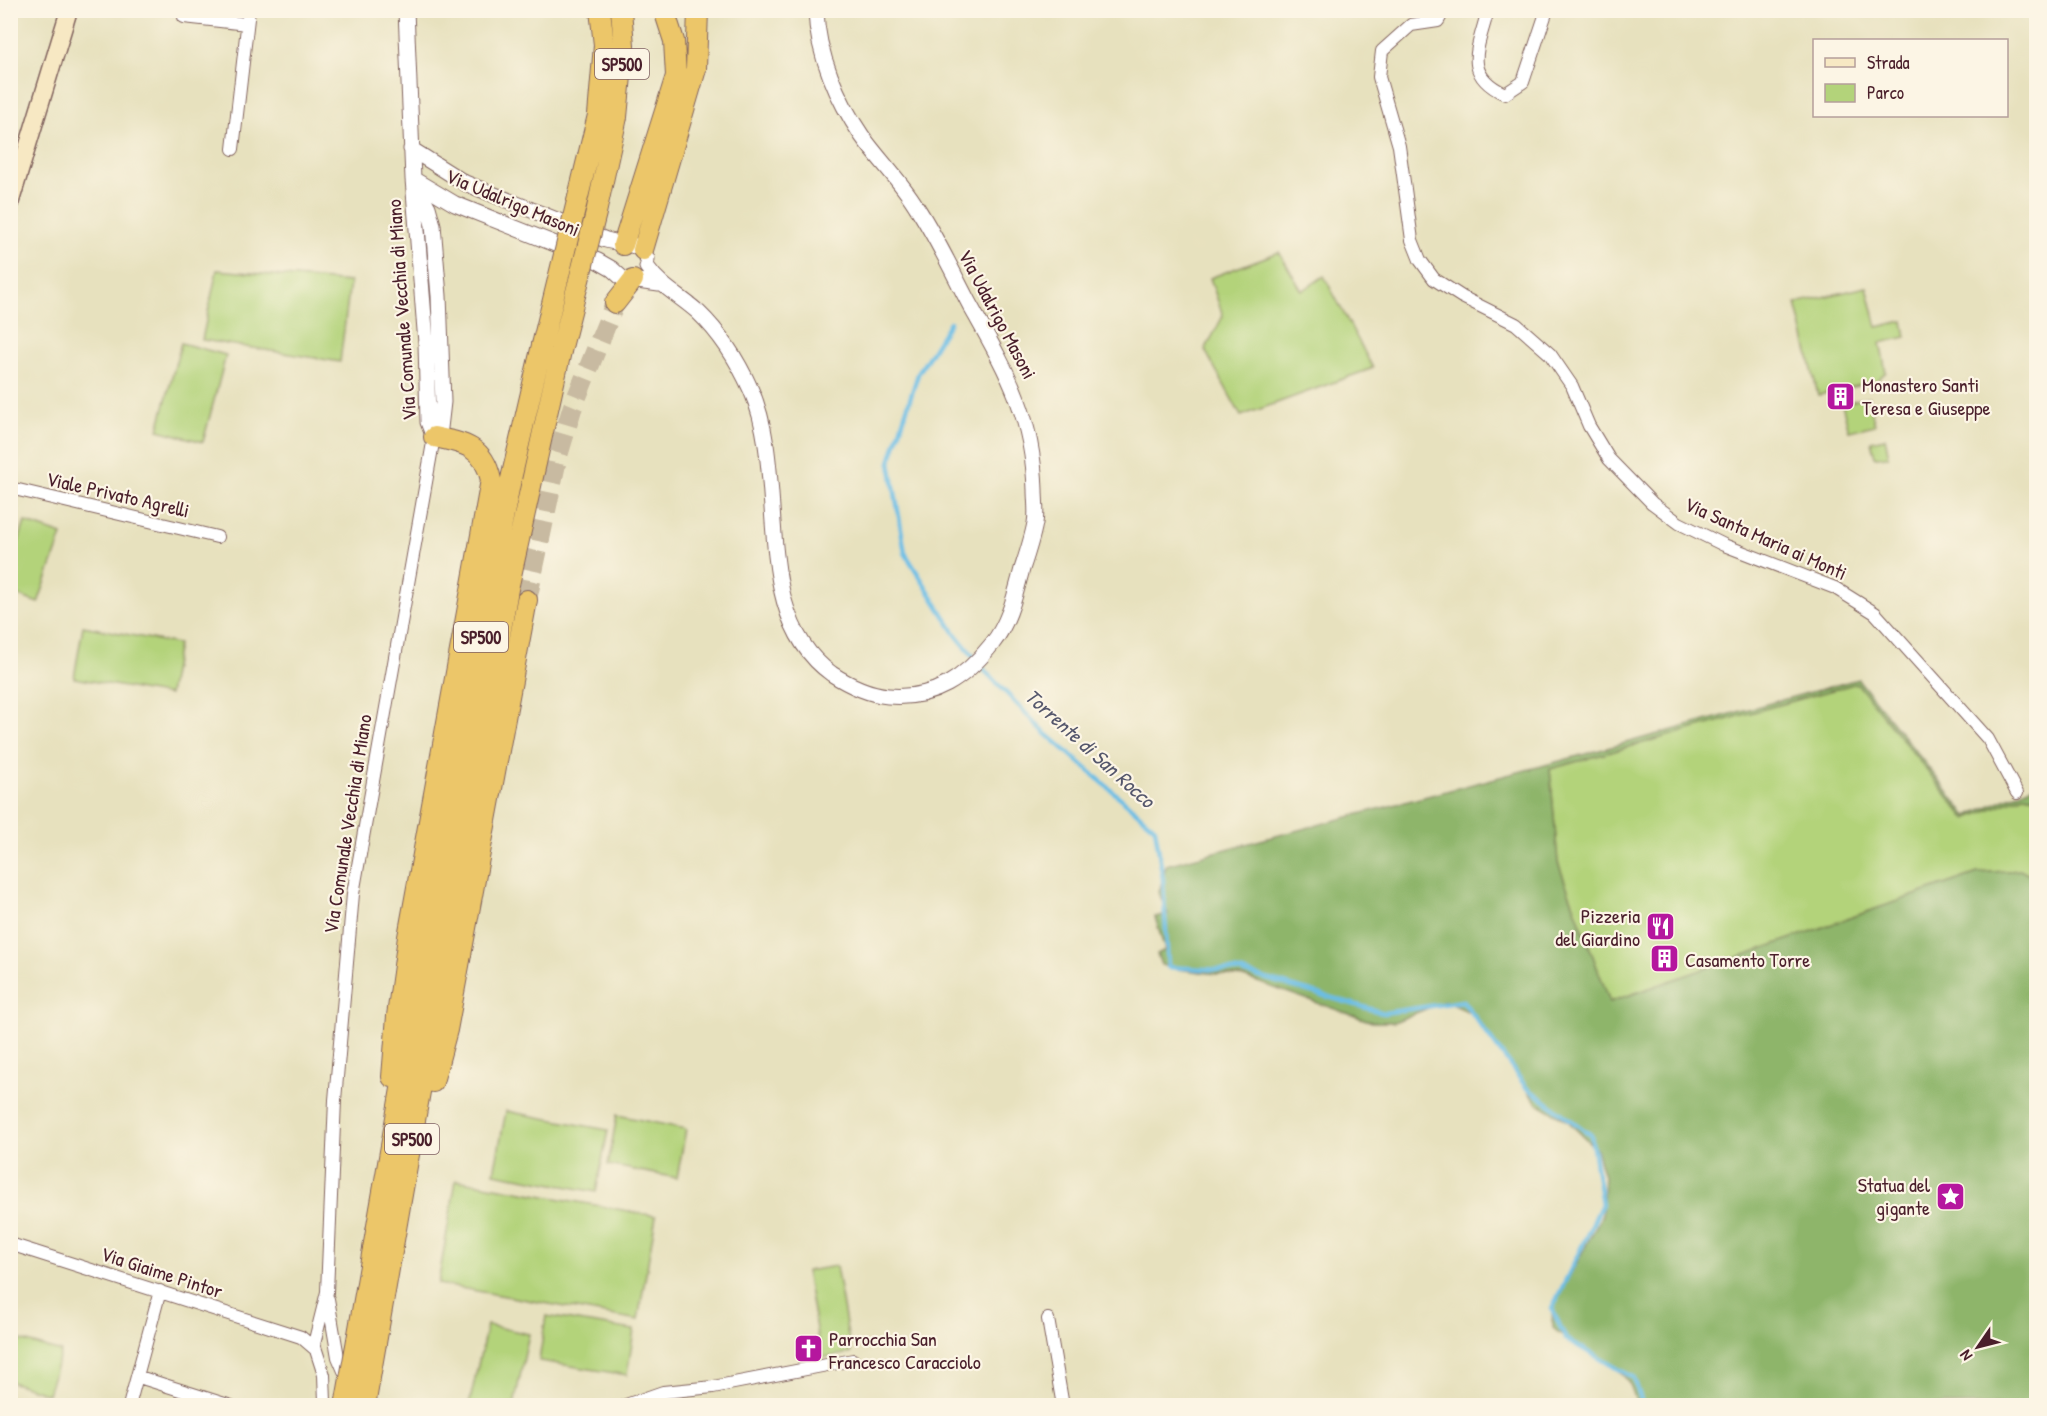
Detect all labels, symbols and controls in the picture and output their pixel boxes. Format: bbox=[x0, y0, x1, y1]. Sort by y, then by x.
legend bbox=[1813, 39, 2008, 117]
road number: SP500 bbox=[595, 49, 649, 79]
text: Strada bbox=[1867, 50, 1910, 75]
text: Parco bbox=[1867, 80, 1904, 105]
street label: Via Udalrigo Masoni bbox=[442, 162, 584, 242]
street label: Via Comunale Vecchia di Miano bbox=[380, 198, 422, 422]
street label: Via Udalrigo Masoni bbox=[953, 245, 1043, 383]
place label: Monastero Santi Teresa e Giuseppe bbox=[1862, 371, 1991, 421]
building icon: Monastero Santi Teresa e Giuseppe bbox=[1825, 380, 1857, 412]
street label: Viale Privato Agrelli bbox=[44, 464, 192, 524]
street label: Via Santa Maria ai Monti bbox=[1680, 490, 1852, 586]
road number: SP500 bbox=[454, 622, 508, 652]
water label: Torrente di San Rocco bbox=[1019, 682, 1162, 815]
street label: Via Comunale Vecchia di Miano bbox=[316, 712, 378, 936]
place label: Pizzeria del Giardino bbox=[1555, 902, 1640, 952]
restaurant icon: Pizzeria del Giardino bbox=[1645, 910, 1677, 942]
building icon: Casamento Torre bbox=[1648, 943, 1680, 975]
place label: Casamento Torre bbox=[1685, 946, 1810, 973]
road number: SP500 bbox=[385, 1124, 439, 1154]
place label: Statua del gigante bbox=[1858, 1171, 1931, 1221]
place icon: Statua del gigante bbox=[1935, 1180, 1967, 1212]
street label: Via Giaime Pintor bbox=[98, 1240, 227, 1304]
north arrow bbox=[1948, 1317, 2008, 1377]
place label: Parrocchia San Francesco Caracciolo bbox=[828, 1325, 981, 1375]
church icon: Parrocchia San Francesco Caracciolo bbox=[792, 1333, 824, 1365]
text: N bbox=[1954, 1345, 1977, 1365]

